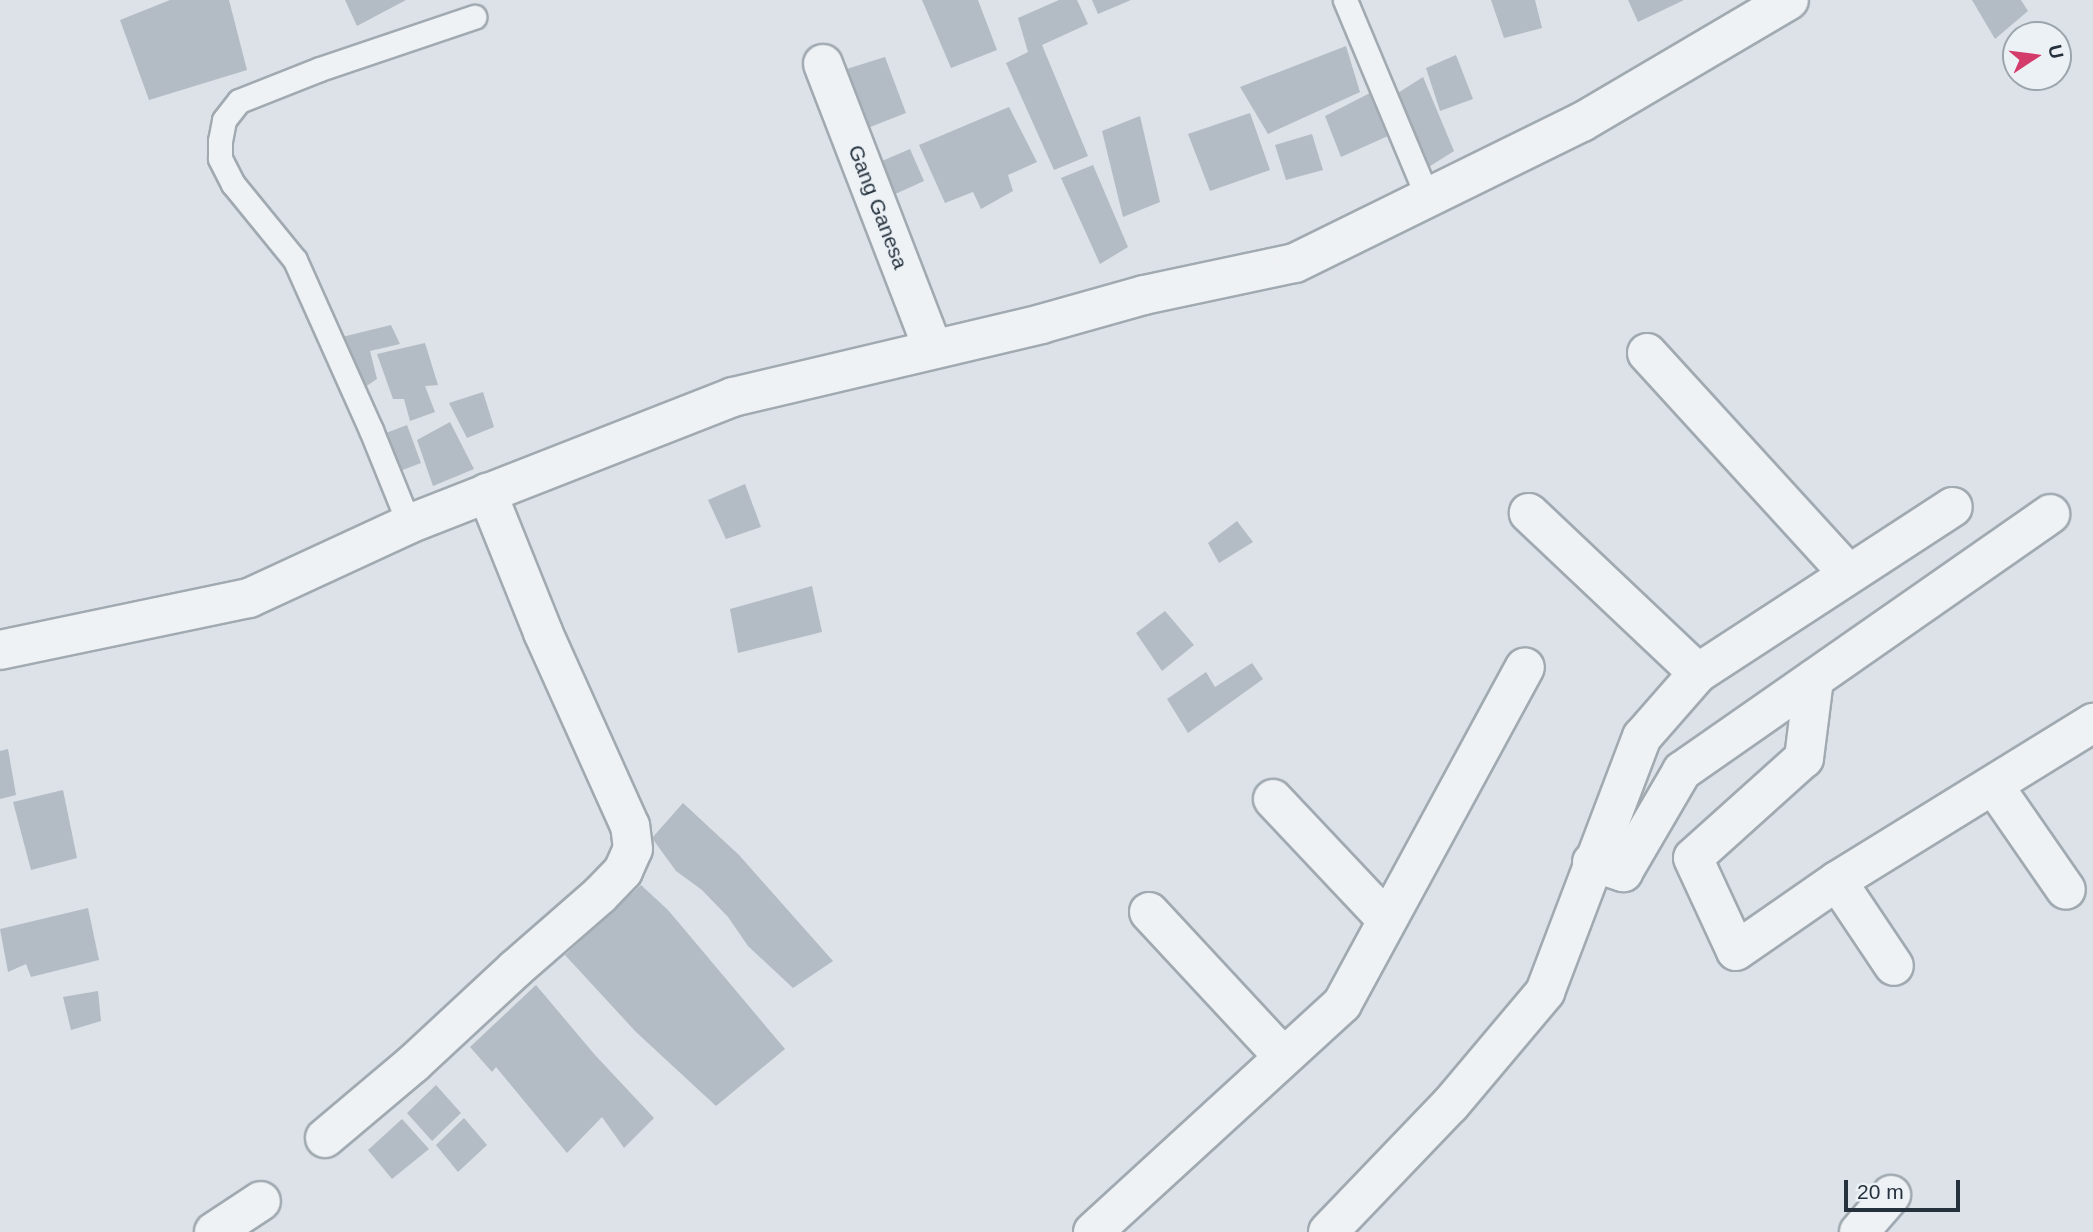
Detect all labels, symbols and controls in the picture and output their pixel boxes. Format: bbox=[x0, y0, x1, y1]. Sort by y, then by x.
north arrow bbox=[2002, 21, 2072, 91]
text: U bbox=[2044, 43, 2068, 61]
street label: Gang Ganesa bbox=[843, 141, 913, 273]
scale bar bbox=[1848, 1166, 1964, 1210]
text: 20 m bbox=[1857, 1180, 1904, 1203]

